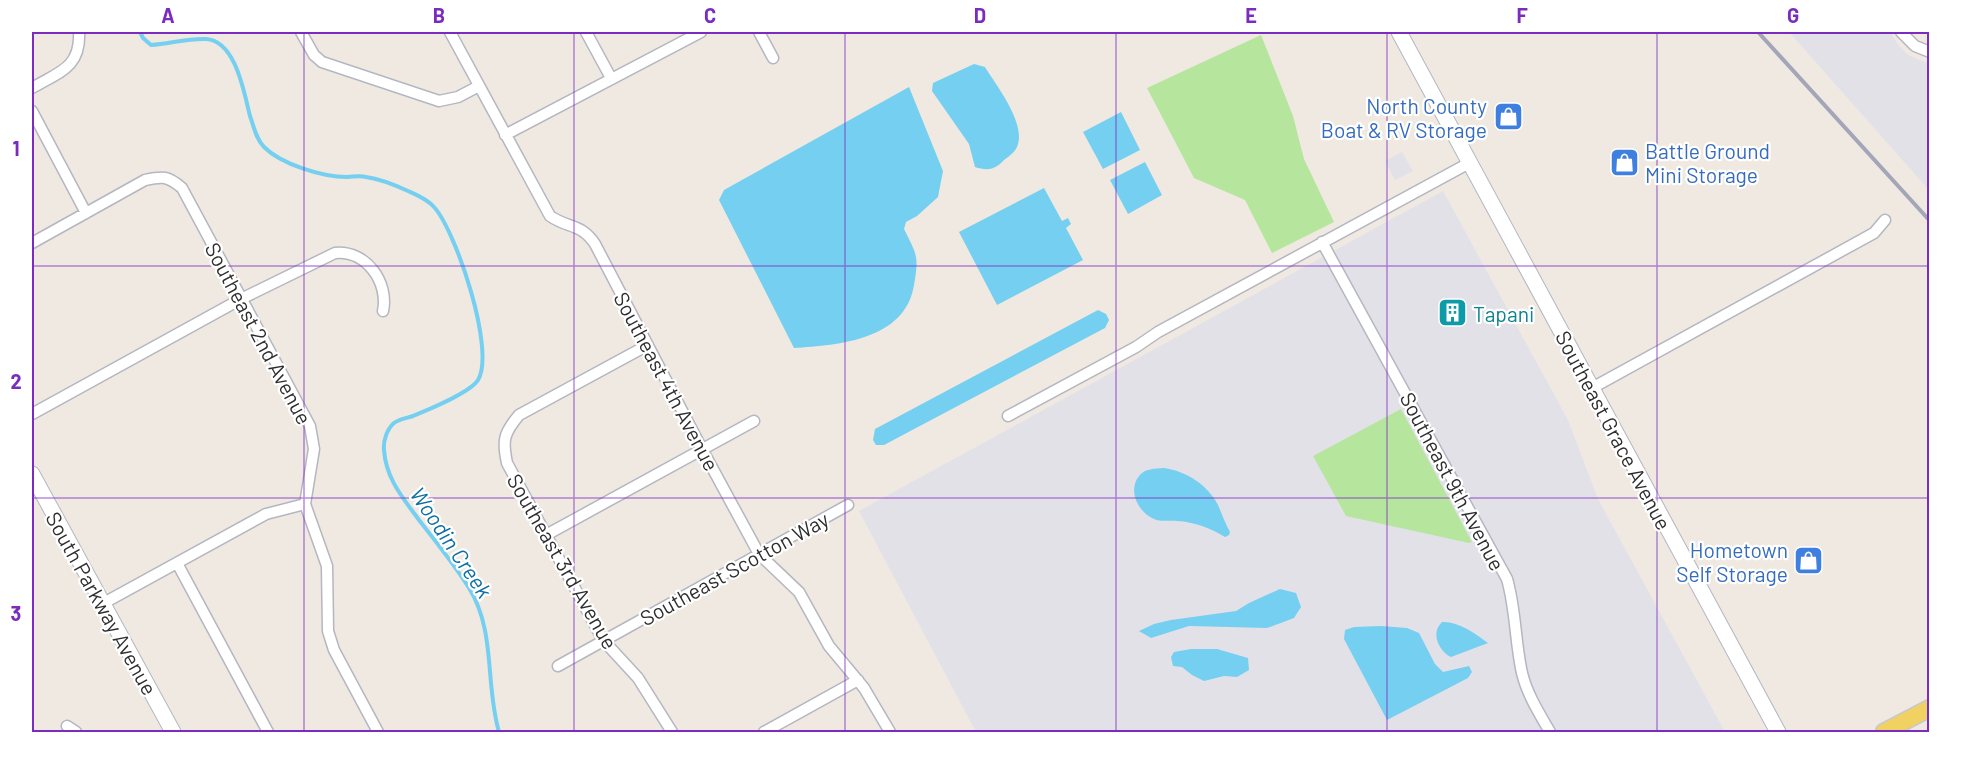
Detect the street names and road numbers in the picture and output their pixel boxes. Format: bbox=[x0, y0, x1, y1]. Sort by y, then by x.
street label: Southeast 2nd Avenue bbox=[200, 238, 318, 428]
street label: Southeast 4th Avenue bbox=[609, 287, 725, 475]
street label: Southeast Grace Avenue bbox=[1551, 326, 1677, 534]
street label: Southeast 9th Avenue bbox=[1395, 388, 1511, 574]
street label: Southeast 3rd Avenue bbox=[503, 469, 623, 653]
street label: Southeast Scotton Way bbox=[635, 506, 833, 630]
street label: South Parkway Avenue bbox=[41, 507, 163, 699]

